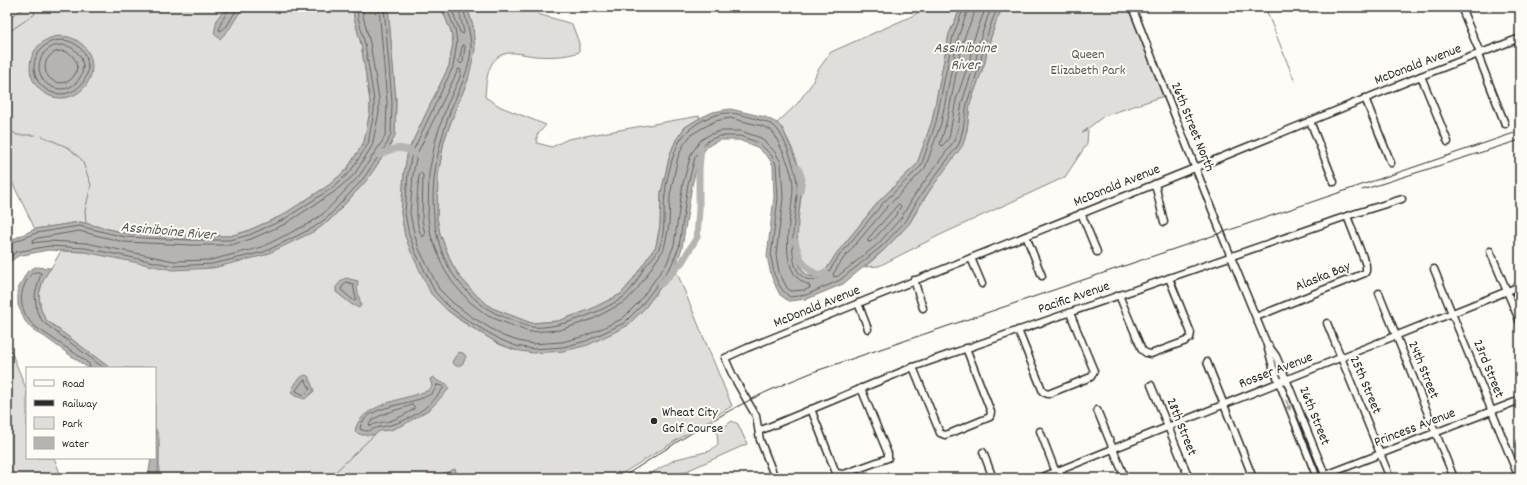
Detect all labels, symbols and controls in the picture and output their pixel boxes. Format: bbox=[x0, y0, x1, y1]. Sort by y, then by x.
water label: Assiniboine River bbox=[934, 38, 998, 77]
street label: McDonald Avenue bbox=[1372, 39, 1464, 91]
park label: Queen Elizabeth Park bbox=[1051, 45, 1126, 81]
street label: 26th Street North bbox=[1165, 79, 1219, 175]
street label: McDonald Avenue bbox=[1071, 160, 1163, 212]
water label: Assiniboine River bbox=[120, 217, 218, 247]
street label: Alaska Bay bbox=[1292, 257, 1354, 297]
street label: Pacific Avenue bbox=[1035, 276, 1113, 320]
street label: McDonald Avenue bbox=[771, 281, 863, 333]
street label: 23rd Street bbox=[1467, 337, 1509, 401]
street label: 24th Street bbox=[1402, 338, 1444, 402]
street label: Rosser Avenue bbox=[1236, 348, 1316, 394]
street label: 25th Street bbox=[1344, 353, 1386, 417]
legend bbox=[26, 367, 156, 459]
text: Road bbox=[62, 376, 84, 393]
street label: 26th Street bbox=[1293, 384, 1335, 448]
street label: 28th Street bbox=[1160, 395, 1202, 459]
text: Railway bbox=[62, 396, 98, 413]
one-way arrow bbox=[1285, 400, 1291, 411]
place label: Wheat City Golf Course bbox=[662, 403, 723, 439]
street label: Princess Avenue bbox=[1371, 403, 1459, 453]
text: Park bbox=[62, 416, 83, 433]
marker: Wheat City Golf Course bbox=[649, 416, 659, 426]
text: Water bbox=[62, 436, 89, 453]

